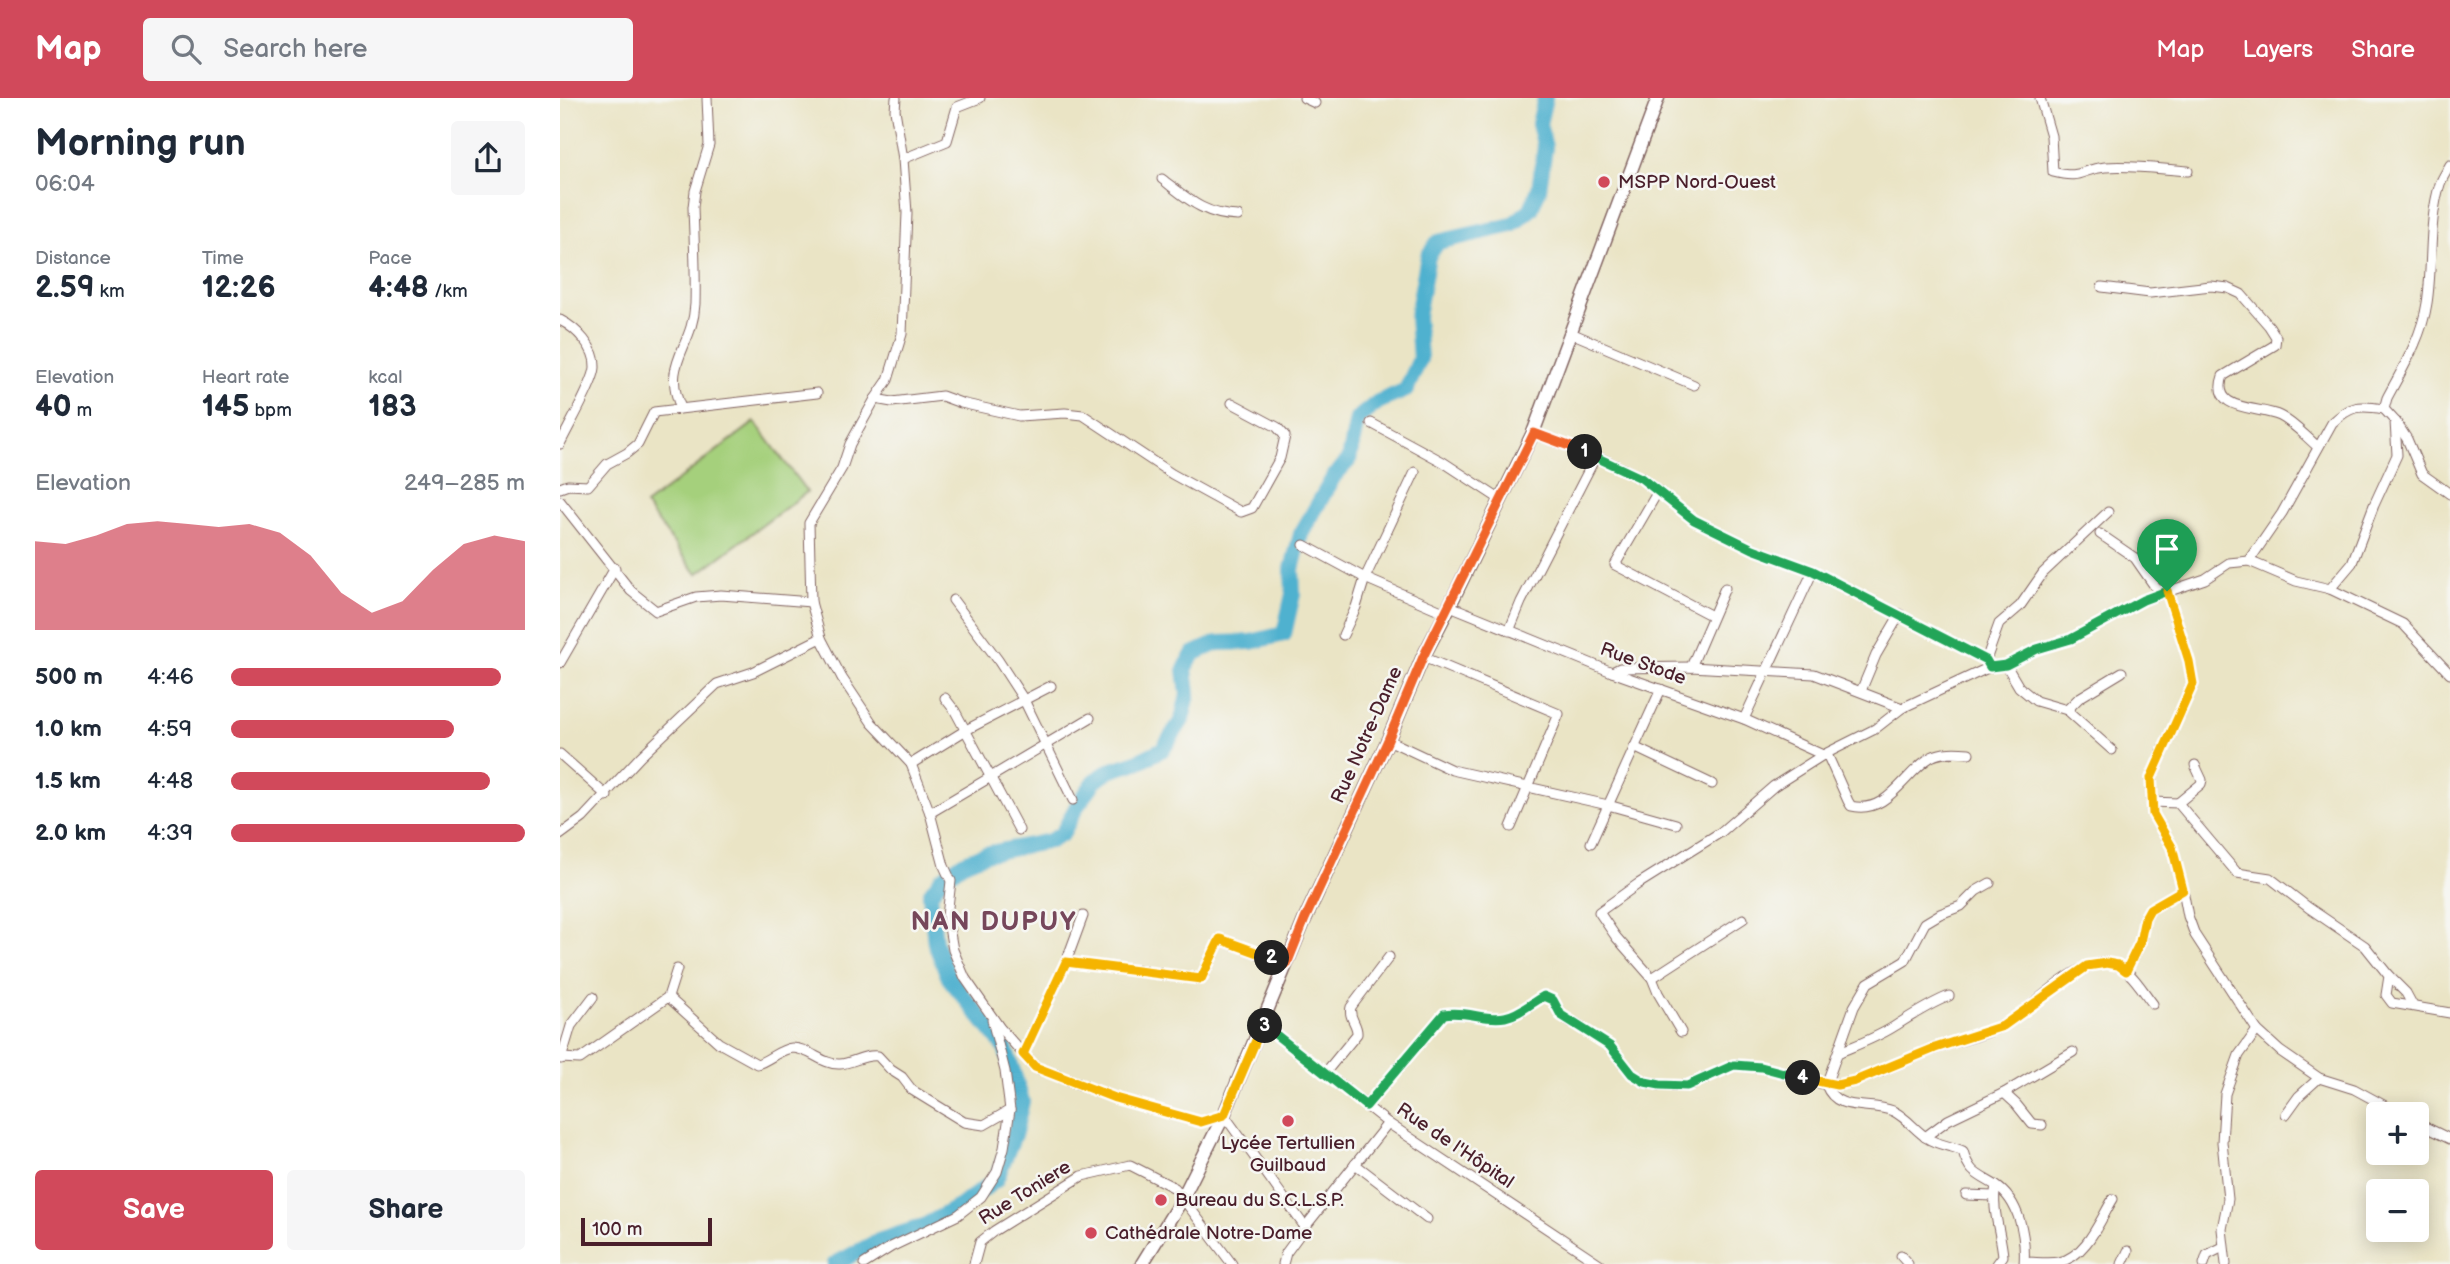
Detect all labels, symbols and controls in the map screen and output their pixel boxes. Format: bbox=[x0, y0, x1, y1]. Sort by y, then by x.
search box bbox=[143, 18, 633, 81]
text: Map bbox=[35, 29, 101, 69]
icon: search bbox=[167, 30, 205, 68]
text: Search here bbox=[223, 34, 367, 65]
text: Map bbox=[2156, 35, 2204, 64]
text: Layers bbox=[2242, 35, 2313, 64]
text: Share bbox=[2351, 35, 2415, 64]
text: Morning run bbox=[35, 121, 246, 166]
button: share bbox=[451, 121, 525, 195]
text: 06:04 bbox=[35, 170, 95, 198]
place label: MSPP Nord-Ouest bbox=[1618, 171, 1776, 194]
marker: MSPP Nord-Ouest bbox=[1596, 174, 1612, 190]
text: Distance bbox=[35, 247, 111, 270]
text: Time bbox=[202, 247, 244, 270]
text: Pace bbox=[368, 247, 412, 270]
text: 2.59 bbox=[35, 270, 94, 306]
text: 12:26 bbox=[202, 270, 276, 306]
text: 4:48 bbox=[368, 270, 429, 306]
text: km bbox=[94, 280, 125, 303]
text: /km bbox=[429, 280, 468, 303]
text: Elevation bbox=[35, 366, 114, 389]
text: Heart rate bbox=[202, 366, 289, 389]
text: kcal bbox=[368, 366, 402, 389]
text: 40 bbox=[35, 389, 71, 425]
text: 145 bbox=[202, 389, 249, 425]
text: 183 bbox=[368, 389, 417, 425]
text: m bbox=[71, 399, 92, 422]
text: bpm bbox=[249, 399, 292, 422]
pin: 1 bbox=[1567, 434, 1602, 470]
text: 1 bbox=[1581, 440, 1589, 463]
text: Elevation bbox=[35, 469, 131, 497]
text: 249–285 m bbox=[404, 469, 525, 497]
pin bbox=[2137, 519, 2197, 591]
icon: arrive bbox=[2148, 530, 2186, 568]
street label: Rue Stode bbox=[1597, 638, 1689, 690]
text: 500 m bbox=[35, 663, 103, 691]
text: 4:46 bbox=[147, 663, 194, 691]
street label: Rue Notre-Dame bbox=[1327, 663, 1407, 807]
text: 1.0 km bbox=[35, 715, 102, 743]
text: 4:59 bbox=[147, 715, 192, 743]
text: 1.5 km bbox=[35, 767, 101, 795]
text: 4:48 bbox=[147, 767, 193, 795]
text: 2.0 km bbox=[35, 819, 106, 847]
text: 4:39 bbox=[147, 819, 193, 847]
district label: NAN DUPUY bbox=[911, 907, 1077, 938]
pin: 2 bbox=[1254, 940, 1290, 976]
text: 2 bbox=[1266, 946, 1277, 969]
pin: 3 bbox=[1248, 1009, 1282, 1044]
text: 3 bbox=[1259, 1014, 1270, 1037]
pin: 4 bbox=[1786, 1060, 1820, 1096]
text: 4 bbox=[1797, 1066, 1808, 1089]
street label: Rue de l'Hôpital bbox=[1392, 1098, 1518, 1194]
map controls bbox=[2366, 1102, 2429, 1242]
button: + bbox=[2366, 1102, 2429, 1165]
marker: Lycée Tertullien Guilbaud bbox=[1280, 1113, 1296, 1129]
place label: Lycée Tertullien Guilbaud bbox=[1221, 1132, 1355, 1177]
street label: Rue Toniere bbox=[975, 1156, 1075, 1230]
button: Save bbox=[35, 1170, 273, 1250]
button: Share bbox=[287, 1170, 525, 1250]
button: − bbox=[2366, 1179, 2429, 1242]
place label: Bureau du S.C.L.S.P. bbox=[1175, 1189, 1344, 1212]
marker: Bureau du S.C.L.S.P. bbox=[1153, 1192, 1169, 1208]
scale bar bbox=[581, 1215, 712, 1247]
text: 100 m bbox=[592, 1218, 643, 1241]
place label: Cathédrale Notre-Dame bbox=[1105, 1222, 1312, 1245]
marker: Cathédrale Notre-Dame bbox=[1083, 1225, 1099, 1241]

